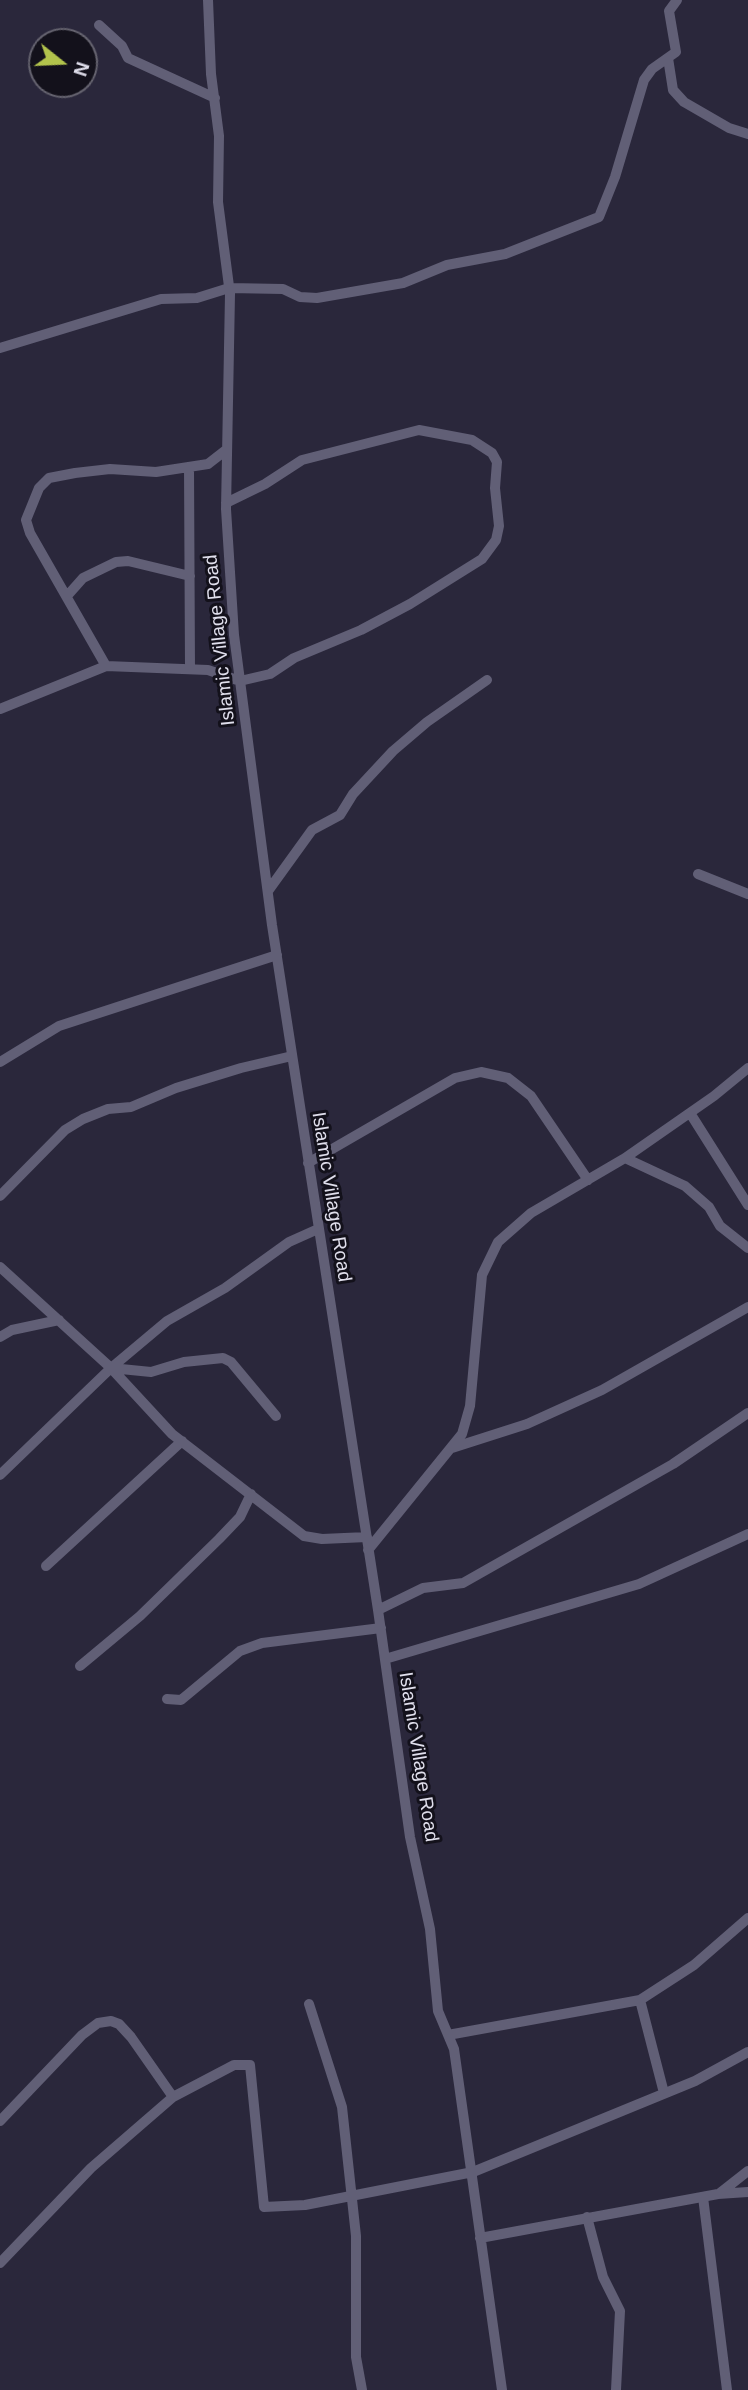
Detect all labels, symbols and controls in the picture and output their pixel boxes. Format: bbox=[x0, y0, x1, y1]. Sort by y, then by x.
north arrow bbox=[28, 28, 98, 98]
text: N bbox=[69, 59, 94, 79]
street label: Islamic Village Road bbox=[200, 553, 240, 727]
street label: Islamic Village Road bbox=[306, 1110, 356, 1284]
street label: Islamic Village Road bbox=[393, 1670, 443, 1844]

